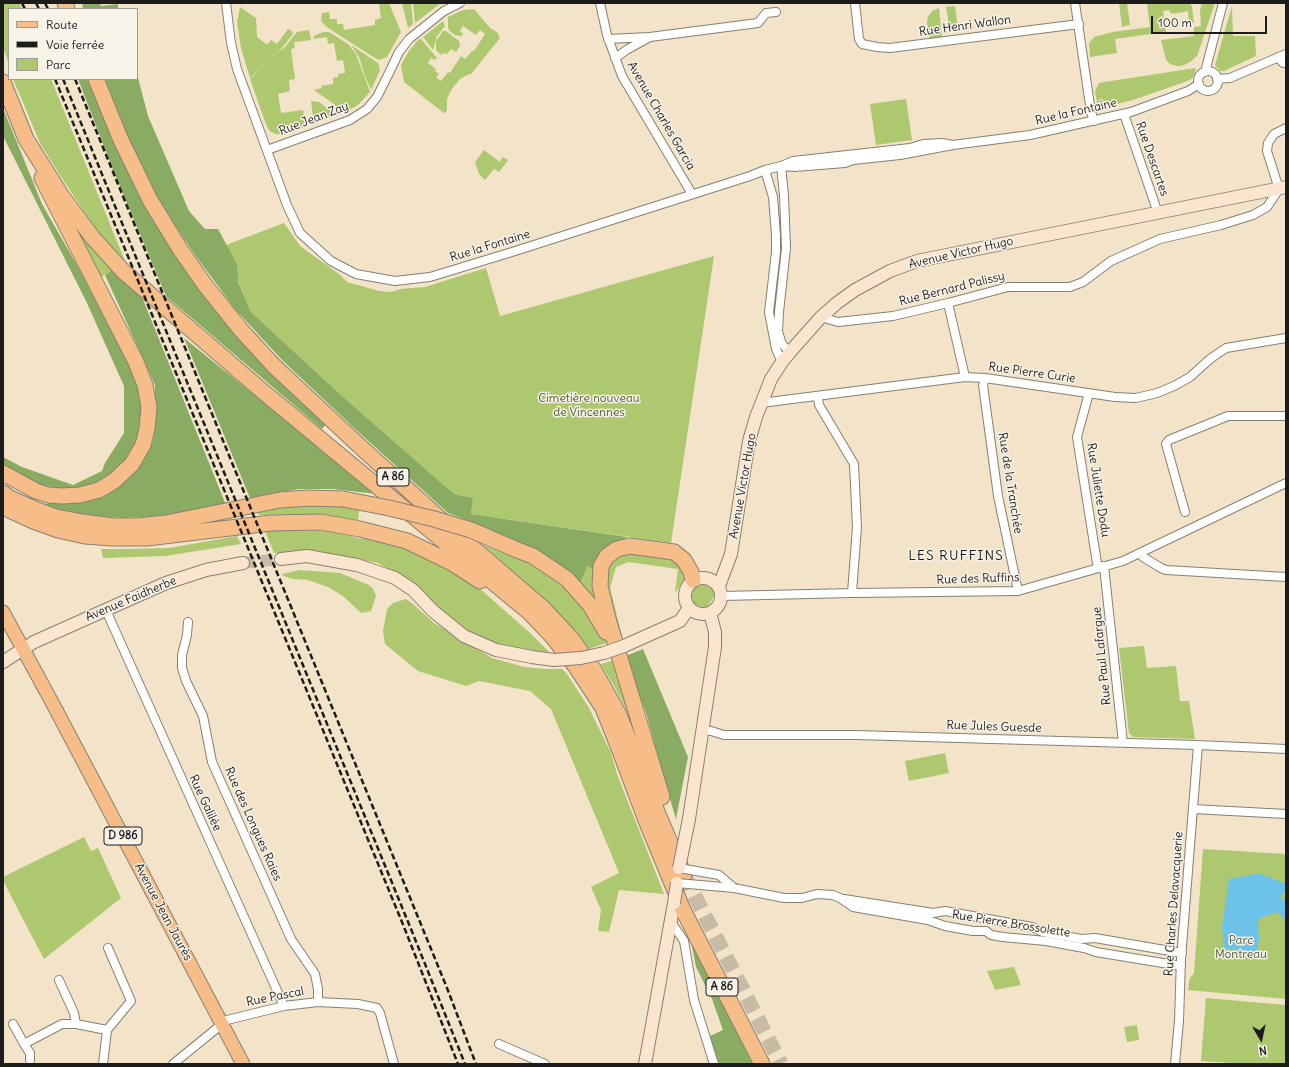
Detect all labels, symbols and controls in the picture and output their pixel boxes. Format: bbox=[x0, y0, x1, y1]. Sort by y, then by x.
legend bbox=[8, 8, 138, 80]
scale bar bbox=[1153, 8, 1269, 34]
street label: Rue Henri Wallon bbox=[918, 12, 1012, 40]
text: 100 m bbox=[1158, 15, 1192, 30]
text: Route bbox=[46, 17, 78, 32]
text: Voie ferrée bbox=[46, 37, 104, 52]
text: Parc bbox=[46, 57, 71, 72]
street label: Avenue Charles Garcia bbox=[624, 59, 698, 173]
street label: Rue la Fontaine bbox=[1034, 96, 1118, 128]
street label: Rue Jean Zay bbox=[277, 99, 351, 139]
street label: Rue Descartes bbox=[1133, 120, 1171, 198]
street label: Rue la Fontaine bbox=[448, 227, 532, 265]
street label: Avenue Victor Hugo bbox=[907, 234, 1015, 272]
street label: Rue Bernard Palissy bbox=[898, 269, 1006, 309]
street label: Rue Pierre Curie bbox=[988, 360, 1076, 386]
park label: Cimetière nouveau de Vincennes bbox=[538, 392, 640, 420]
street label: Rue de la Tranchée bbox=[995, 431, 1025, 535]
street label: Avenue Victor Hugo bbox=[727, 432, 759, 540]
street label: Rue Juliette Dodu bbox=[1083, 442, 1113, 538]
road number: A 86 bbox=[377, 468, 409, 486]
district label: LES RUFFINS bbox=[908, 548, 1004, 564]
street label: Rue des Ruffins bbox=[936, 570, 1020, 588]
street label: Avenue Faidherbe bbox=[83, 573, 179, 625]
street label: Rue Paul Lafargue bbox=[1090, 606, 1114, 706]
street label: Rue Jules Guesde bbox=[946, 718, 1042, 736]
street label: Rue des Longues Raies bbox=[221, 765, 285, 883]
street label: Rue Galilée bbox=[186, 773, 224, 833]
road number: D 986 bbox=[104, 827, 142, 845]
street label: Rue Charles Delavacquerie bbox=[1162, 831, 1186, 977]
street label: Avenue Jean Jaurès bbox=[131, 861, 195, 963]
street label: Rue Pierre Brossolette bbox=[951, 908, 1071, 940]
park label: Parc Montreau bbox=[1215, 934, 1267, 962]
road number: A 86 bbox=[706, 978, 738, 996]
street label: Rue Pascal bbox=[245, 984, 305, 1010]
north arrow bbox=[1241, 1019, 1281, 1059]
text: N bbox=[1258, 1043, 1268, 1058]

